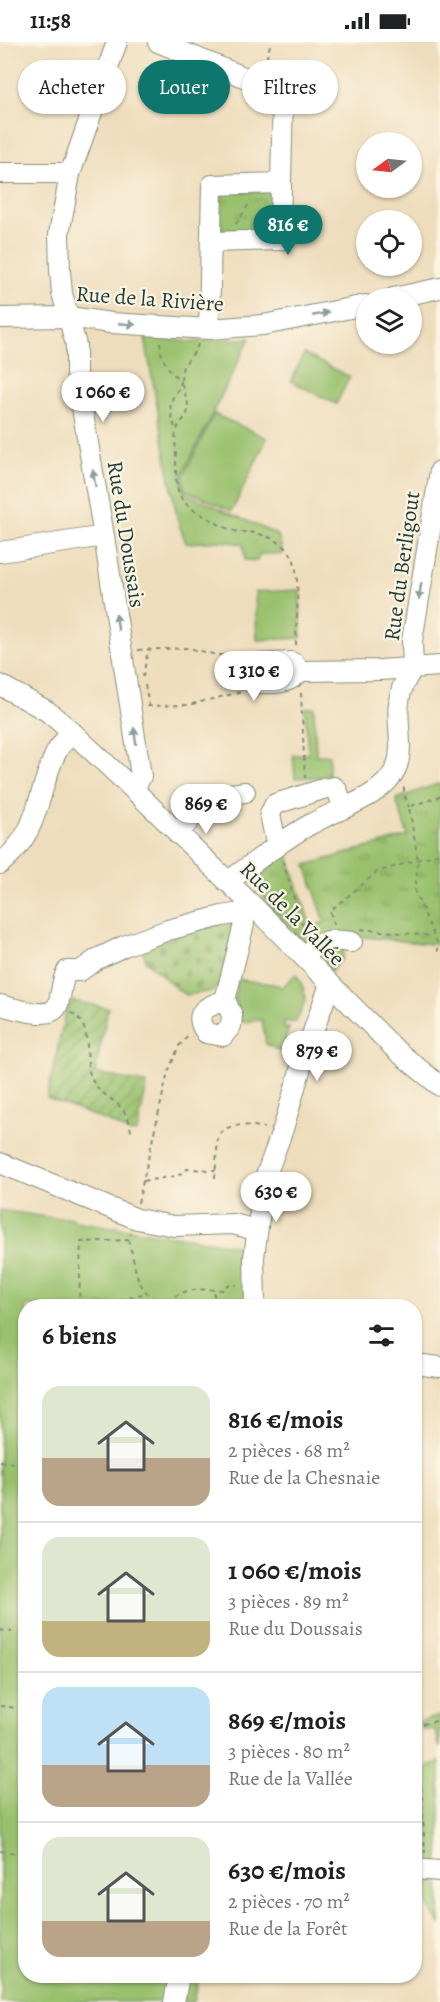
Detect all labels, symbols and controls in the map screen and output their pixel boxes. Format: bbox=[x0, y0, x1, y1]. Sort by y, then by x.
text: 11:58 bbox=[30, 6, 71, 36]
chip: Acheter bbox=[18, 60, 126, 114]
chip: Louer bbox=[138, 60, 230, 114]
chip: Filtres bbox=[242, 60, 338, 114]
north arrow bbox=[356, 132, 422, 198]
map controls bbox=[356, 132, 422, 354]
pin: 816 € bbox=[246, 205, 330, 256]
button: locate bbox=[356, 210, 422, 276]
text: 816 € bbox=[267, 211, 309, 238]
street label: Rue de la Rivière bbox=[75, 279, 225, 319]
button: layers bbox=[356, 288, 422, 354]
one-way arrow bbox=[312, 309, 331, 318]
one-way arrow bbox=[118, 319, 137, 329]
pin: 1 060 € bbox=[48, 372, 158, 423]
text: 1 060 € bbox=[75, 378, 131, 405]
street label: Rue du Doussais bbox=[100, 459, 152, 610]
one-way arrow bbox=[89, 469, 98, 488]
street label: Rue du Berligout bbox=[377, 489, 427, 643]
one-way arrow bbox=[416, 581, 425, 600]
one-way arrow bbox=[112, 613, 121, 632]
pin: 1 310 € bbox=[199, 651, 309, 702]
text: 1 310 € bbox=[228, 657, 280, 684]
one-way arrow bbox=[130, 726, 139, 745]
pin: 869 € bbox=[164, 784, 248, 835]
text: 869 € bbox=[184, 790, 228, 817]
street label: Rue de la Vallée bbox=[233, 855, 351, 973]
pin: 879 € bbox=[275, 1031, 359, 1082]
text: 879 € bbox=[296, 1037, 338, 1064]
pin: 630 € bbox=[234, 1172, 318, 1223]
text: 630 € bbox=[255, 1178, 297, 1205]
text: 6 biens bbox=[42, 1318, 117, 1353]
icon: filters bbox=[365, 1319, 398, 1352]
text: 816 €/mois bbox=[228, 1402, 343, 1437]
icon: home bbox=[90, 1410, 162, 1482]
text: 2 pièces · 68 m² bbox=[228, 1437, 350, 1464]
text: Rue de la Chesnaie bbox=[228, 1464, 380, 1491]
text: 1 060 €/mois bbox=[228, 1553, 362, 1588]
icon: home bbox=[90, 1561, 162, 1633]
text: 3 pièces · 89 m² bbox=[228, 1588, 348, 1615]
text: Rue du Doussais bbox=[228, 1615, 363, 1642]
text: 869 €/mois bbox=[228, 1703, 346, 1738]
icon: home bbox=[90, 1711, 162, 1783]
text: 3 pièces · 80 m² bbox=[228, 1738, 350, 1765]
text: Rue de la Vallée bbox=[228, 1765, 353, 1792]
text: 630 €/mois bbox=[228, 1853, 346, 1888]
icon: home bbox=[90, 1861, 162, 1933]
text: 2 pièces · 70 m² bbox=[228, 1888, 350, 1915]
text: Rue de la Forêt bbox=[228, 1915, 348, 1942]

